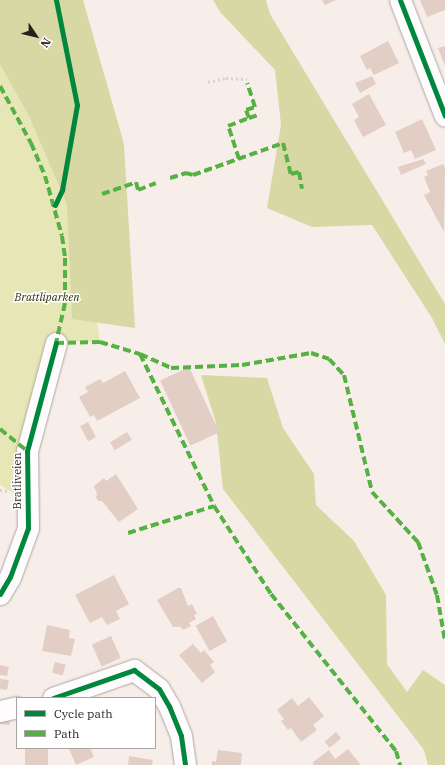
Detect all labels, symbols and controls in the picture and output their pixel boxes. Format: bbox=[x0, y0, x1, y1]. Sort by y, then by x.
north arrow bbox=[16, 16, 56, 56]
text: N bbox=[38, 35, 54, 50]
park label: Brattliparken bbox=[15, 290, 79, 304]
street label: Bratliveien bbox=[10, 453, 24, 509]
legend bbox=[16, 697, 156, 749]
text: Cycle path bbox=[54, 706, 113, 721]
text: Path bbox=[54, 726, 79, 741]

